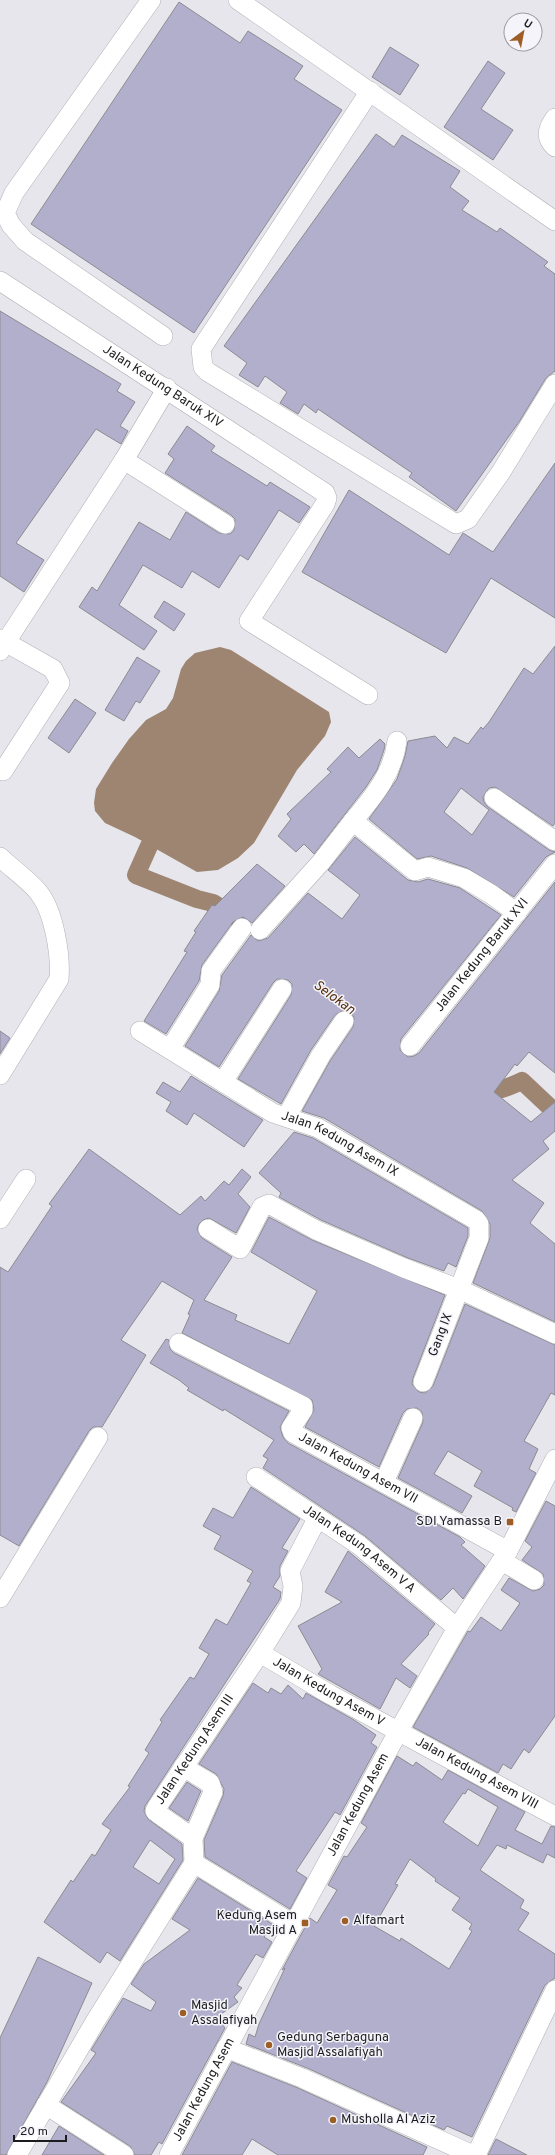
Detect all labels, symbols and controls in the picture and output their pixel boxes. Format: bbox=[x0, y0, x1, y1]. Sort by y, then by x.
north arrow bbox=[503, 12, 543, 52]
text: U bbox=[521, 16, 535, 32]
street label: Jalan Kedung Baruk XIV bbox=[99, 342, 226, 432]
street label: Jalan Kedung Baruk XVI bbox=[432, 895, 532, 1015]
water label: Selokan bbox=[310, 977, 359, 1019]
street label: Jalan Kedung Asem IX bbox=[279, 1108, 401, 1181]
street label: Gang IX bbox=[425, 1311, 457, 1359]
street label: Jalan Kedung Asem VII bbox=[295, 1429, 420, 1508]
street label: Jalan Kedung Asem V A bbox=[300, 1502, 419, 1597]
place label: SDI Yamassa B bbox=[416, 1514, 502, 1530]
marker: SDI Yamassa B bbox=[505, 1517, 515, 1527]
street label: Jalan Kedung Asem V bbox=[270, 1654, 387, 1730]
street label: Jalan Kedung Asem III bbox=[153, 1692, 238, 1808]
street label: Jalan Kedung Asem VIII bbox=[412, 1734, 541, 1813]
street label: Jalan Kedung Asem bbox=[324, 1751, 393, 1859]
place label: Kedung Asem Masjid A bbox=[217, 1908, 297, 1939]
place label: Alfamart bbox=[353, 1913, 405, 1929]
marker: Alfamart bbox=[340, 1916, 350, 1926]
marker: Kedung Asem Masjid A bbox=[300, 1918, 310, 1928]
place label: Masjid Assalafiyah bbox=[191, 1998, 257, 2029]
marker: Masjid Assalafiyah bbox=[178, 2008, 188, 2018]
place label: Gedung Serbaguna Masjid Assalafiyah bbox=[277, 2030, 389, 2061]
street label: Jalan Kedung Asem bbox=[170, 2035, 239, 2144]
marker: Gedung Serbaguna Masjid Assalafiyah bbox=[264, 2040, 274, 2050]
place label: Musholla Al Aziz bbox=[341, 2112, 436, 2128]
marker: Musholla Al Aziz bbox=[328, 2115, 338, 2125]
scale bar bbox=[14, 2117, 66, 2143]
text: 20 m bbox=[20, 2124, 48, 2140]

